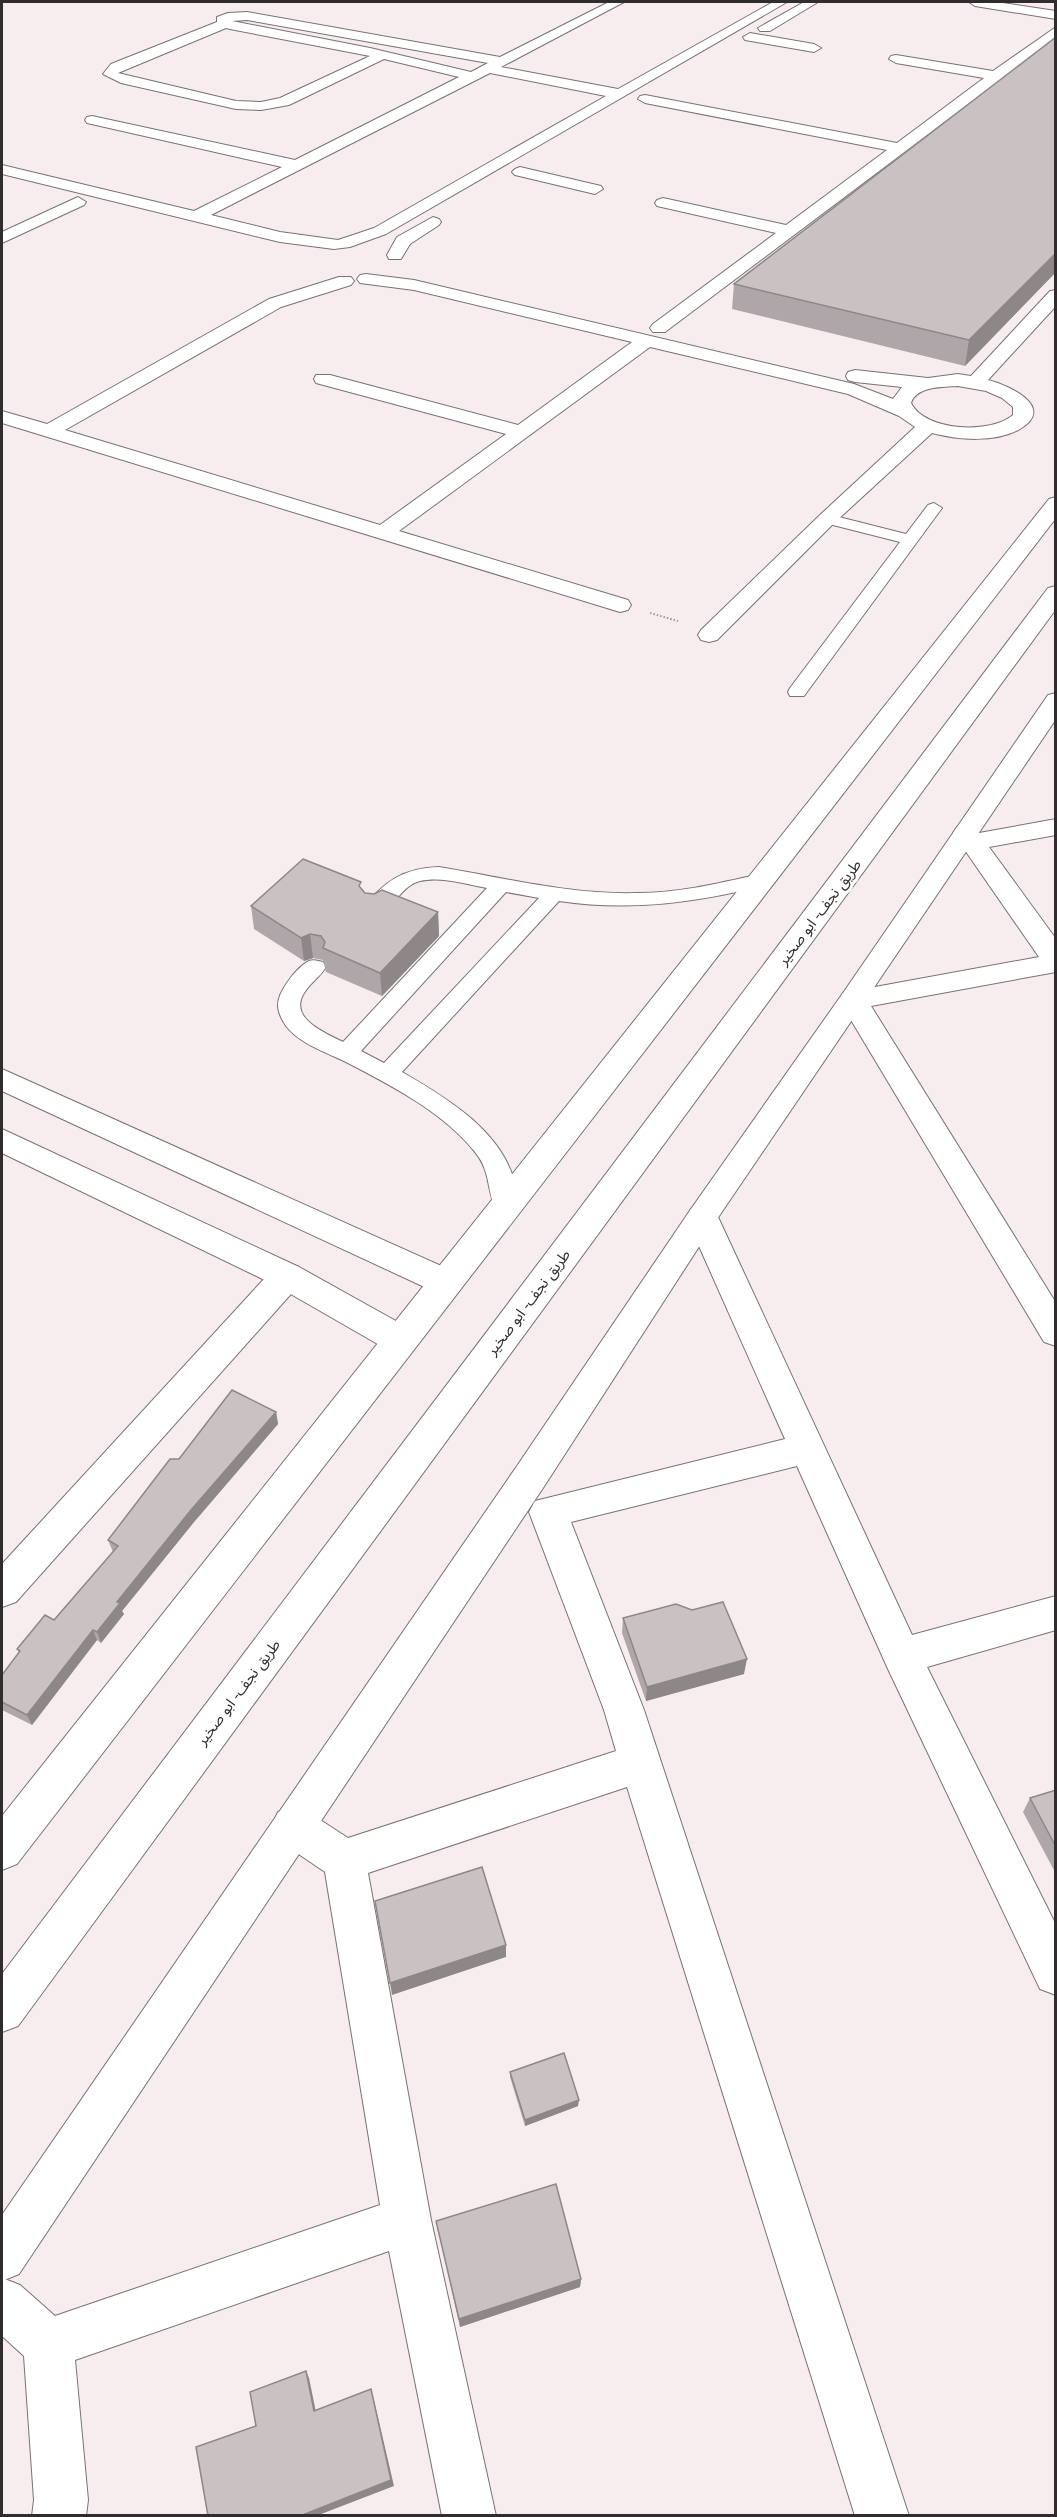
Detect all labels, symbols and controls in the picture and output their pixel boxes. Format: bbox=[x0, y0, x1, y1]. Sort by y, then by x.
street label: طريق نجف - ابو صخير bbox=[773, 856, 866, 970]
street label: طريق نجف - ابو صخير bbox=[482, 1246, 575, 1360]
street label: طريق نجف - ابو صخير bbox=[192, 1636, 285, 1750]

